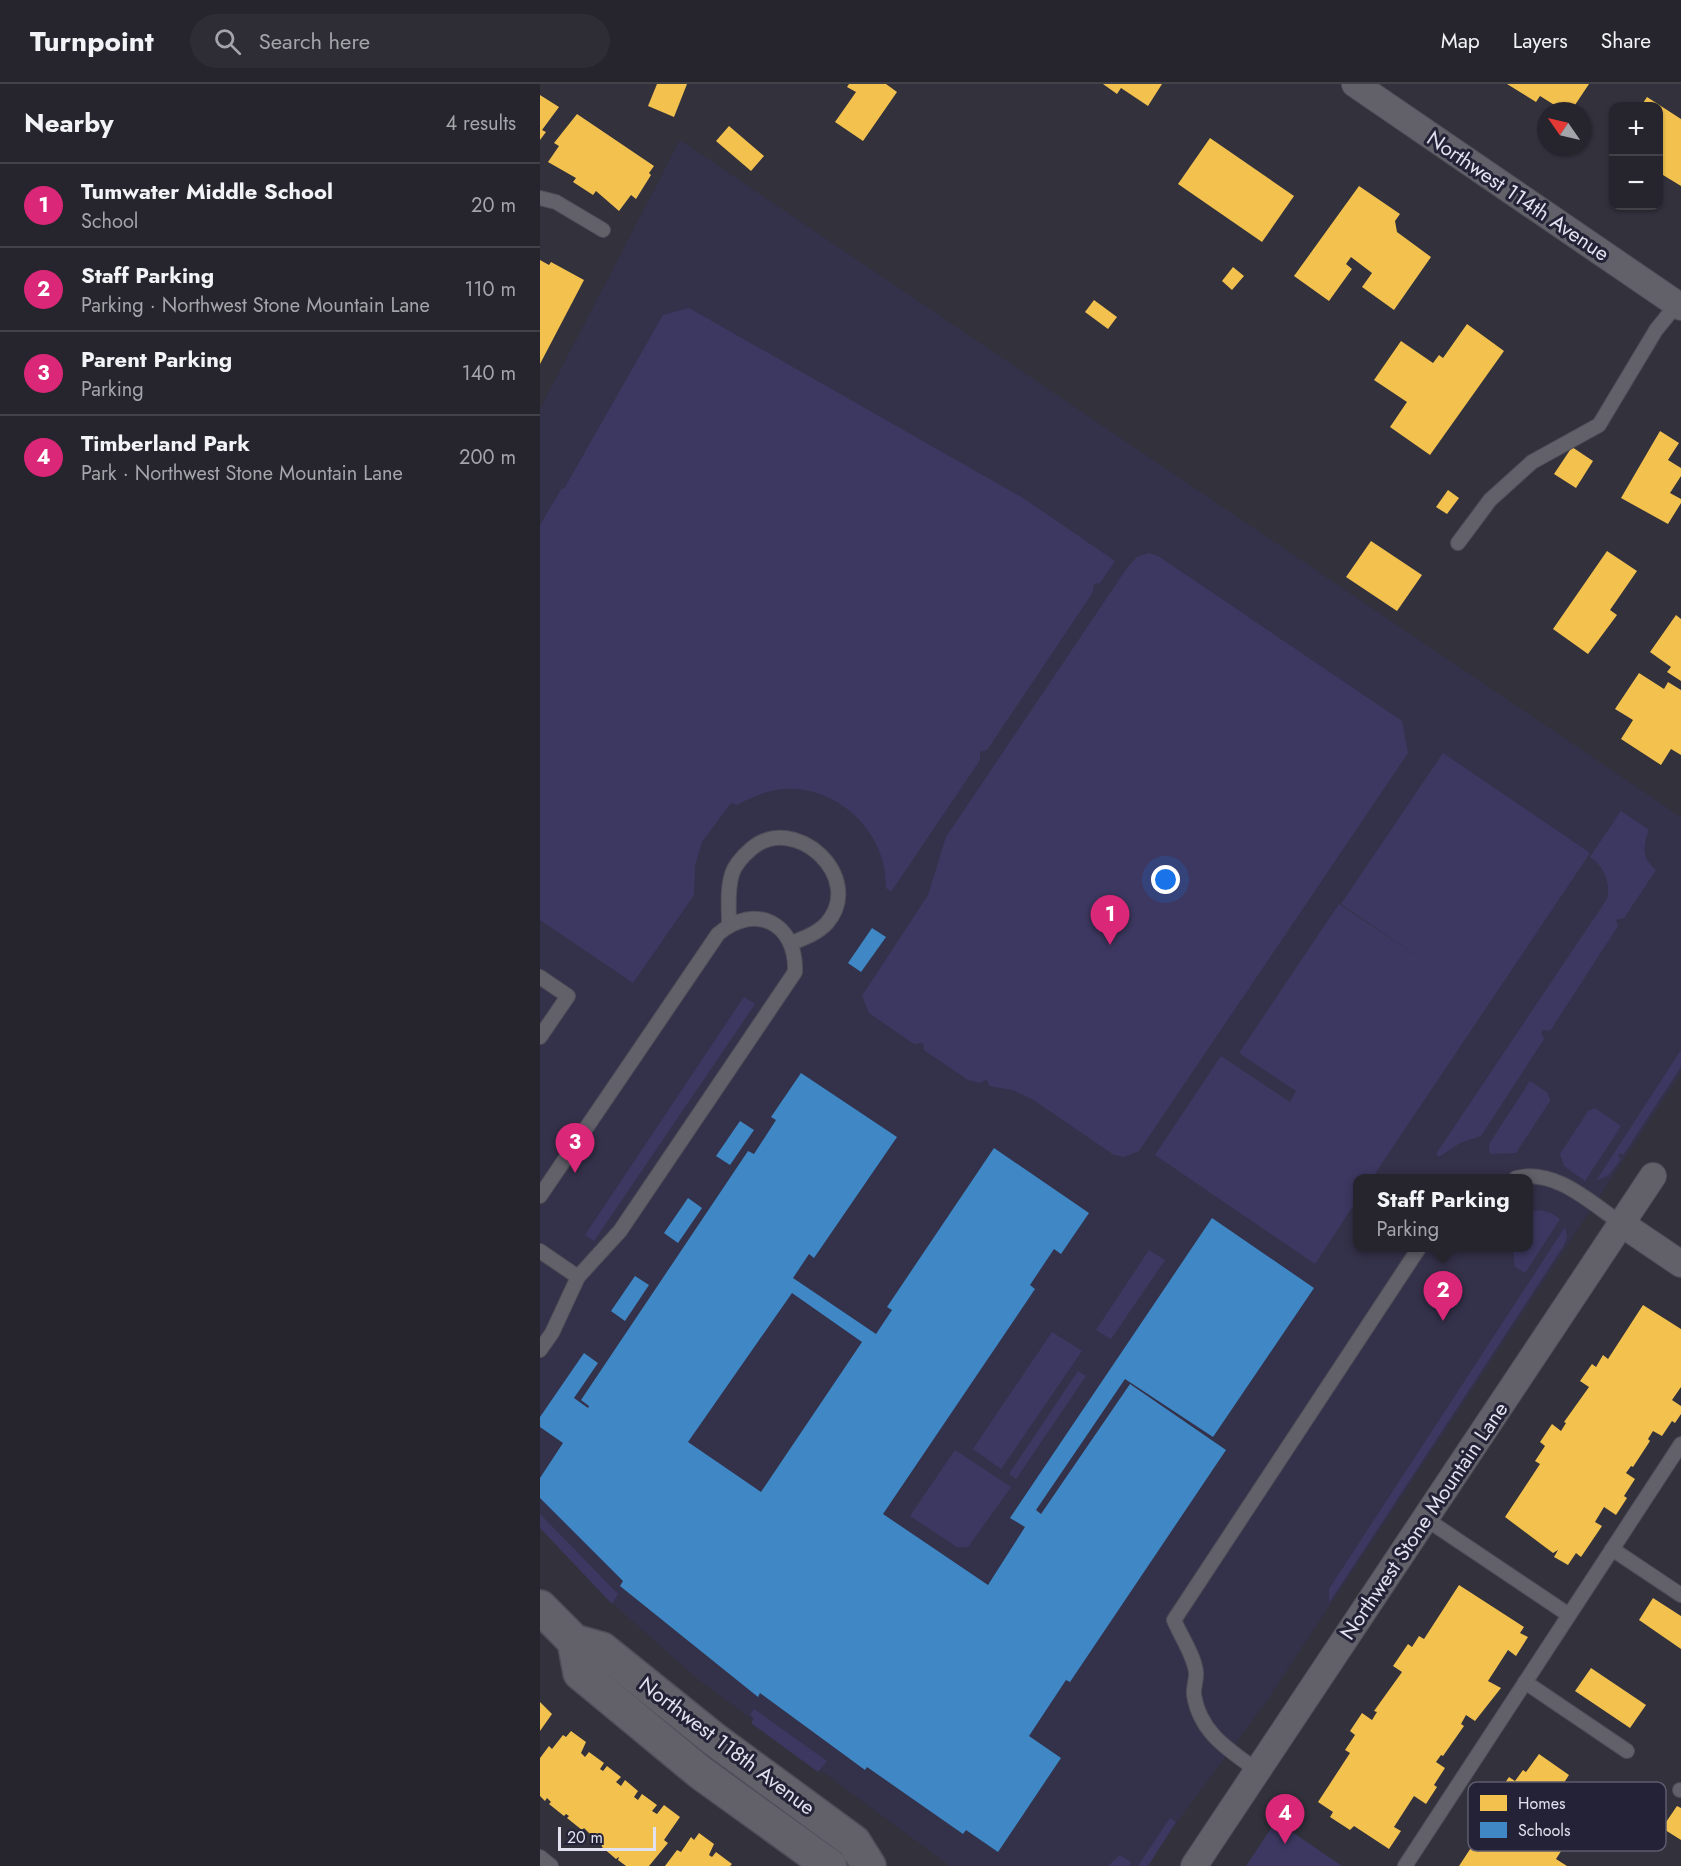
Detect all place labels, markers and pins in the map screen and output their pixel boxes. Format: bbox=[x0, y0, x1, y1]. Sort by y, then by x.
pin: 1 bbox=[1090, 896, 1130, 945]
pin: 3 bbox=[555, 1124, 594, 1173]
pin: 2 bbox=[1424, 1272, 1462, 1321]
pin: 4 bbox=[1266, 1794, 1304, 1844]

